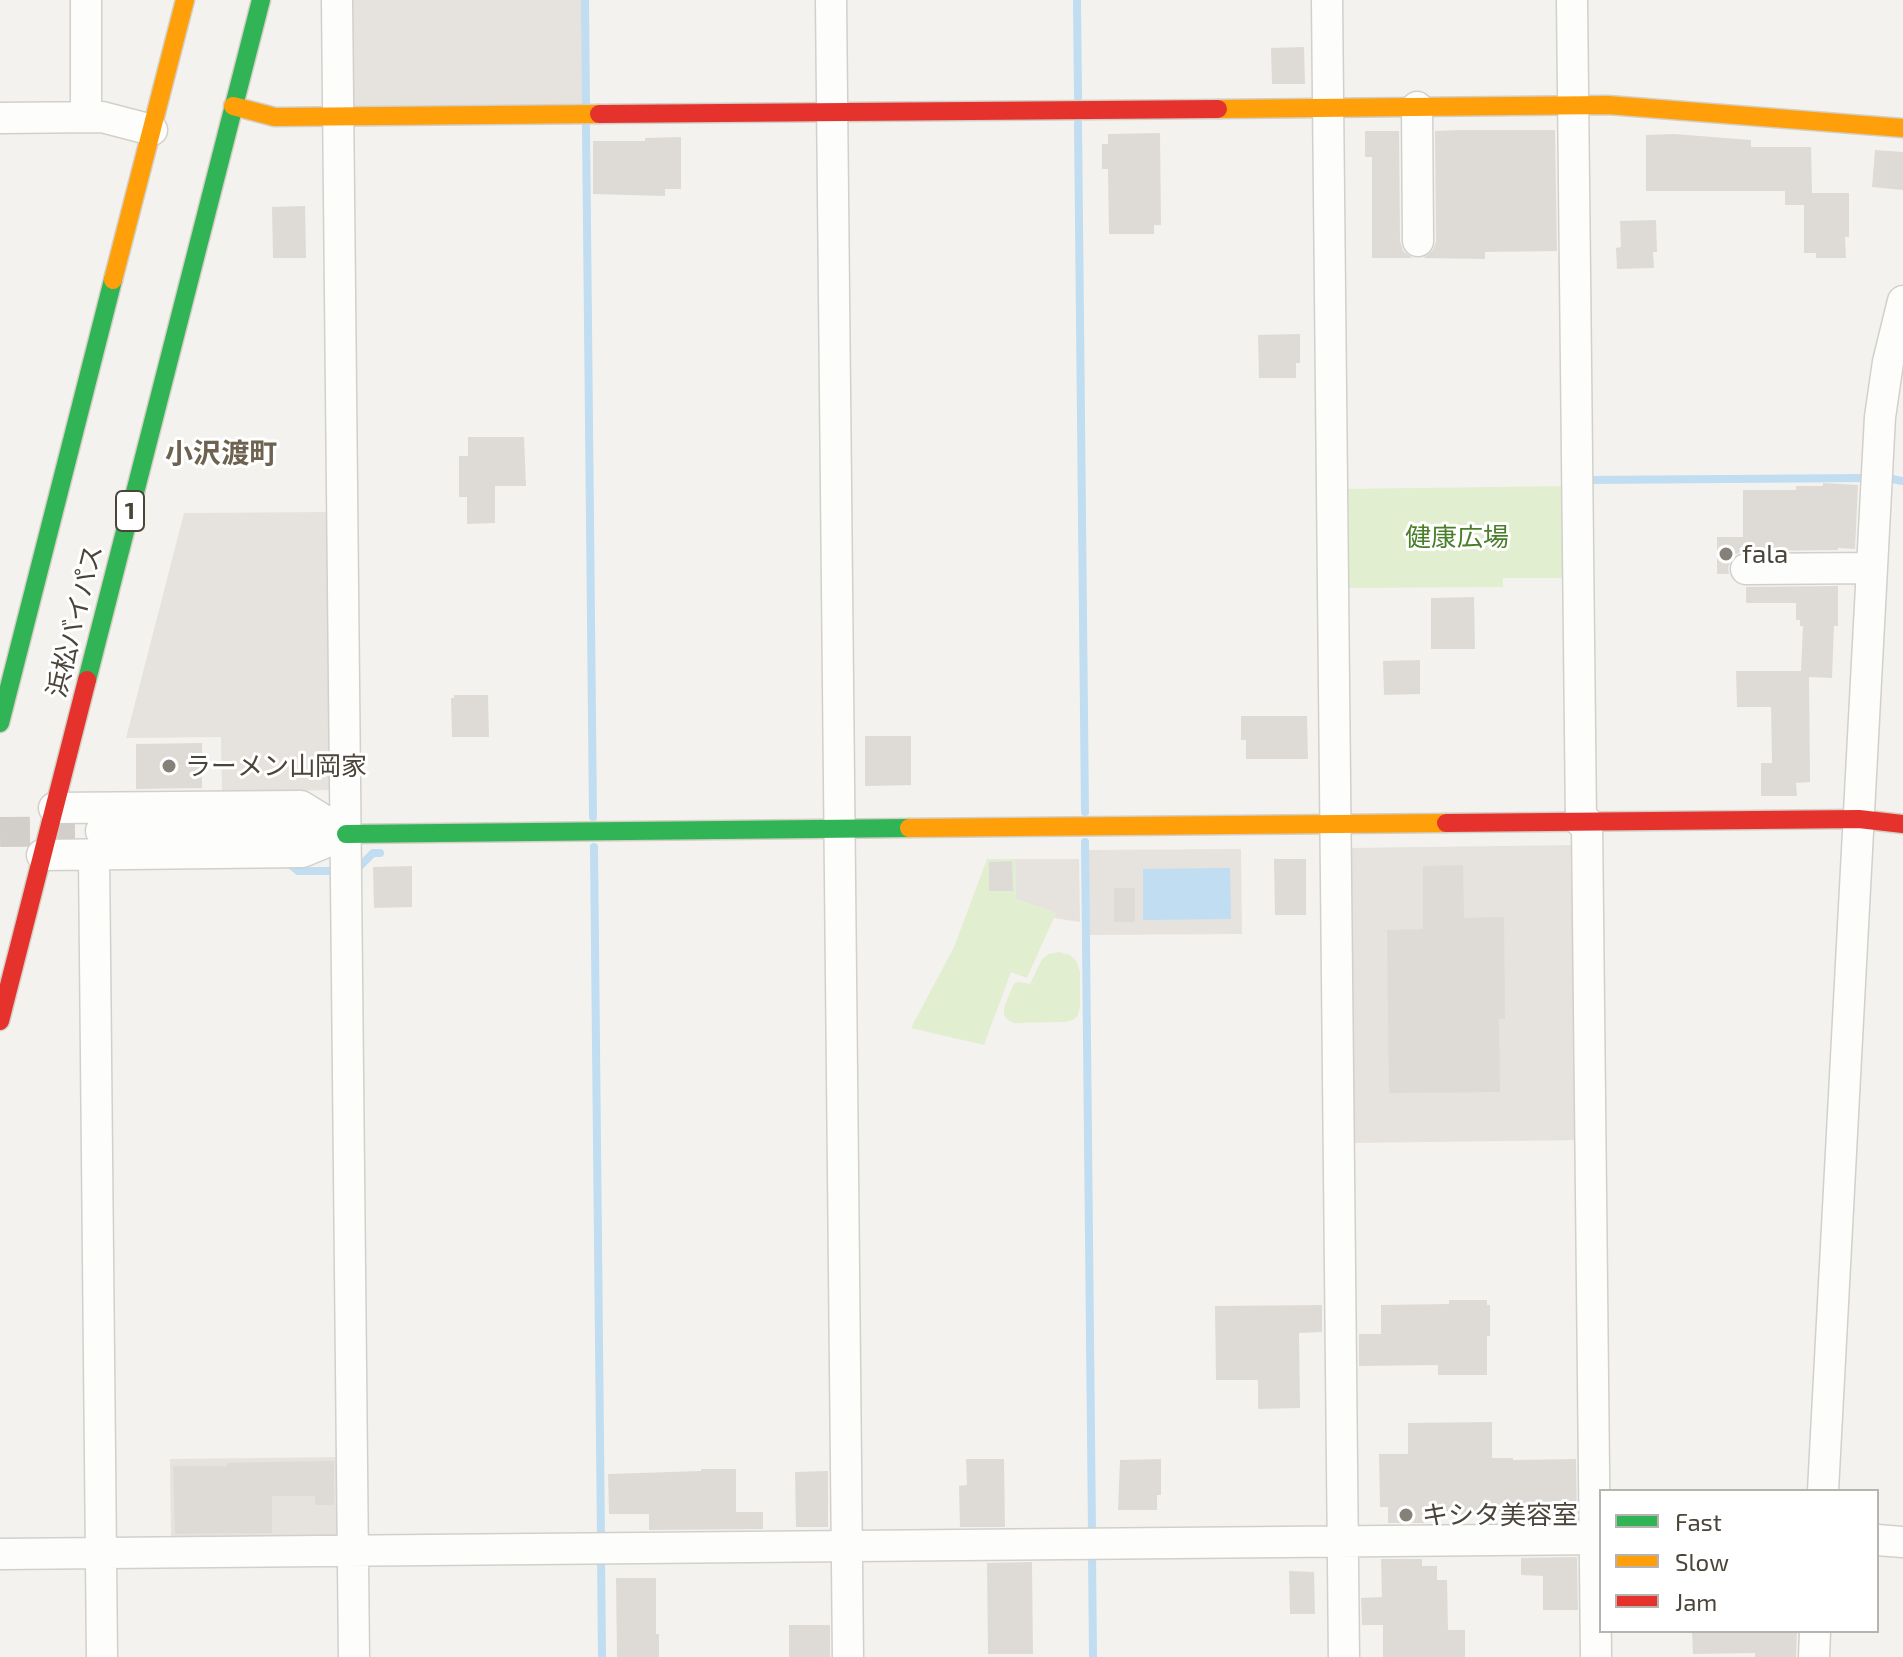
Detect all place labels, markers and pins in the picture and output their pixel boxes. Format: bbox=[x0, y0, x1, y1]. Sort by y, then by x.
place label: fala bbox=[1742, 538, 1788, 570]
marker: fala bbox=[1717, 545, 1735, 563]
place label: ラーメン山岡家 bbox=[185, 750, 367, 782]
marker: ラーメン山岡家 bbox=[160, 757, 178, 775]
place label: キシタ美容室 bbox=[1422, 1499, 1578, 1531]
marker: キシタ美容室 bbox=[1397, 1506, 1415, 1524]

